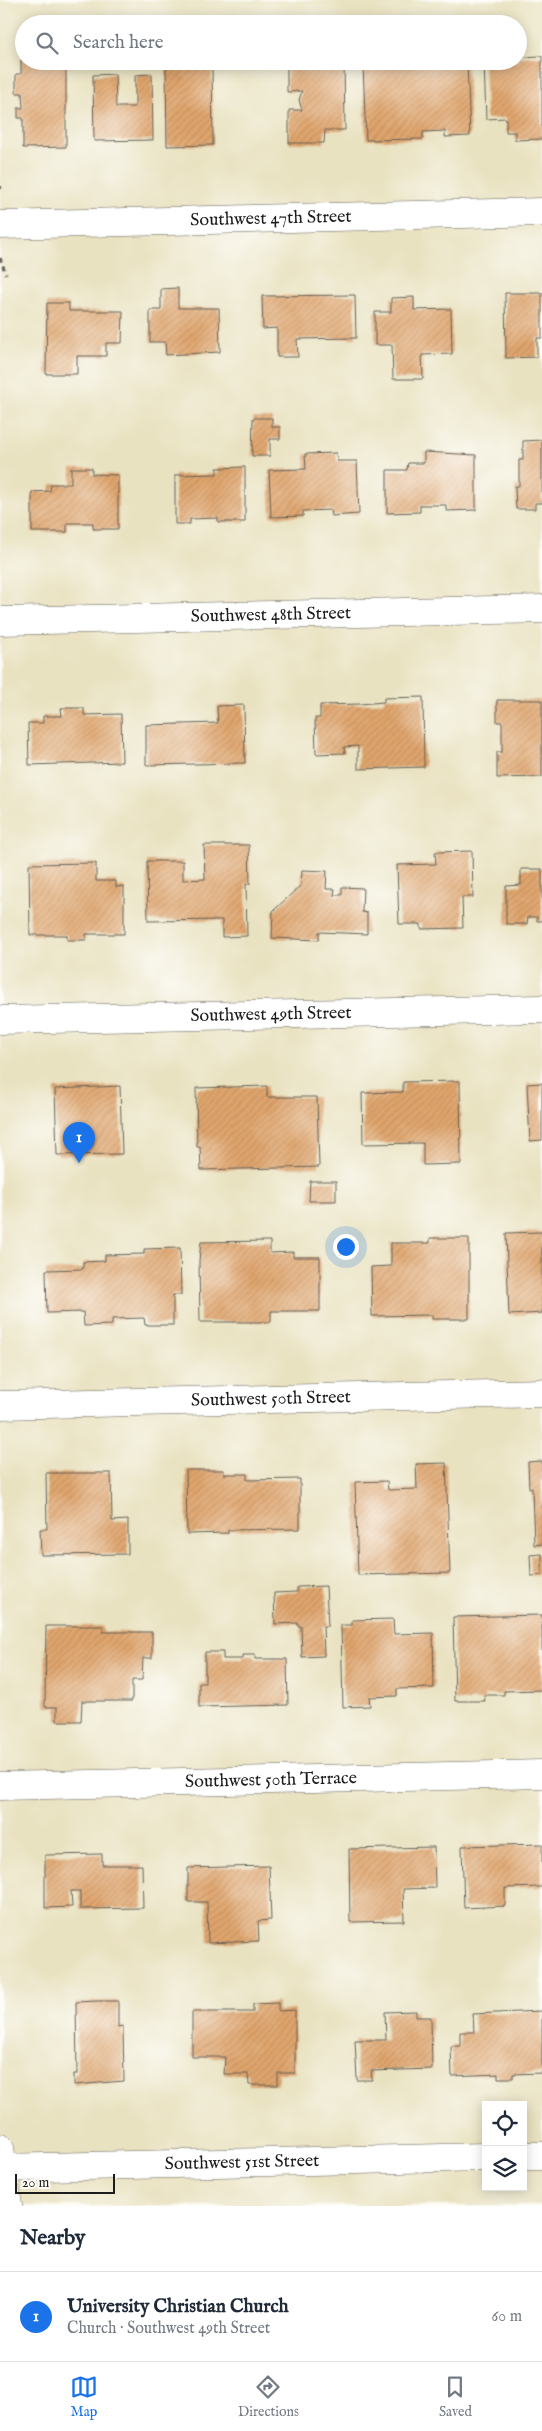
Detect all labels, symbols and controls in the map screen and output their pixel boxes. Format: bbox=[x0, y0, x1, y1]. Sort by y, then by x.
search box bbox=[15, 15, 527, 70]
icon: search bbox=[33, 29, 61, 57]
text: Search here bbox=[73, 31, 164, 55]
street label: Southwest 47th Street bbox=[190, 205, 352, 232]
street label: Southwest 48th Street bbox=[190, 602, 351, 628]
street label: Southwest 49th Street bbox=[190, 1001, 352, 1028]
pin: 1 bbox=[63, 1122, 95, 1163]
your location bbox=[333, 1234, 359, 1260]
street label: Southwest 50th Street bbox=[191, 1386, 351, 1412]
street label: Southwest 50th Terrace bbox=[185, 1767, 357, 1793]
map controls bbox=[482, 2101, 527, 2191]
button: locate bbox=[482, 2101, 527, 2146]
button: layers bbox=[482, 2146, 527, 2191]
street label: Southwest 51st Street bbox=[164, 2149, 319, 2176]
scale bar bbox=[15, 2171, 115, 2194]
text: 20 m bbox=[22, 2174, 49, 2192]
text: Nearby bbox=[20, 2225, 85, 2252]
text: University Christian Church bbox=[67, 2295, 289, 2319]
text: 1 bbox=[33, 2307, 39, 2327]
text: 60 m bbox=[492, 2307, 522, 2327]
text: Church · Southwest 49th Street bbox=[67, 2319, 270, 2339]
tab: Map bbox=[70, 2373, 98, 2421]
tab: Directions bbox=[238, 2373, 299, 2421]
tab: Saved bbox=[439, 2373, 472, 2421]

